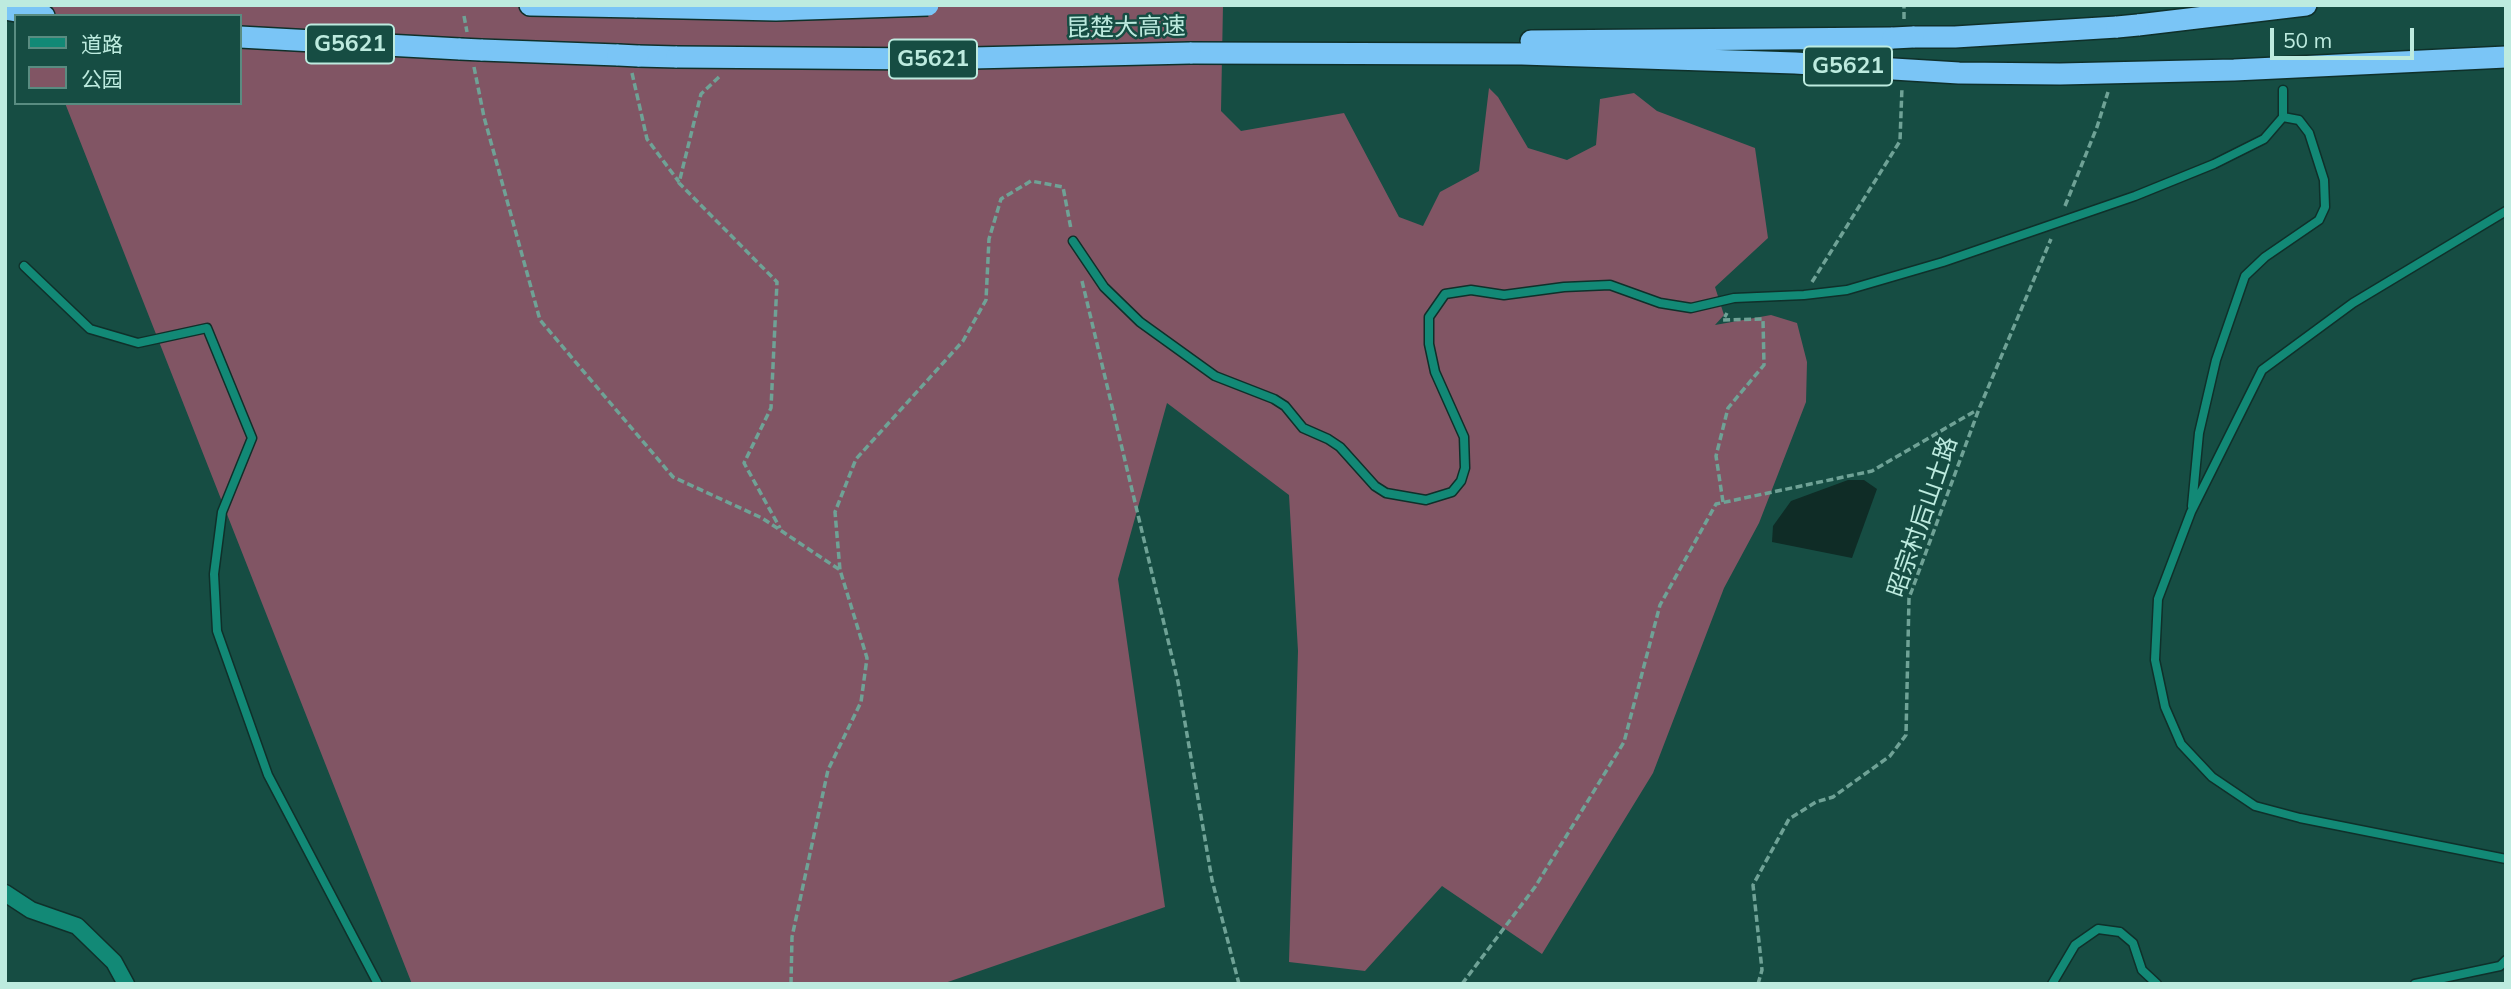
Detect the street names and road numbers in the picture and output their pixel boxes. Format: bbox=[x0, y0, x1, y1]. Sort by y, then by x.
street label: 昆楚大高速 bbox=[1066, 13, 1186, 43]
road number: G5621 bbox=[306, 24, 394, 64]
road number: G5621 bbox=[889, 40, 977, 78]
road number: G5621 bbox=[1804, 46, 1892, 86]
street label: 昭宗村后山土路 bbox=[1882, 433, 1964, 601]

